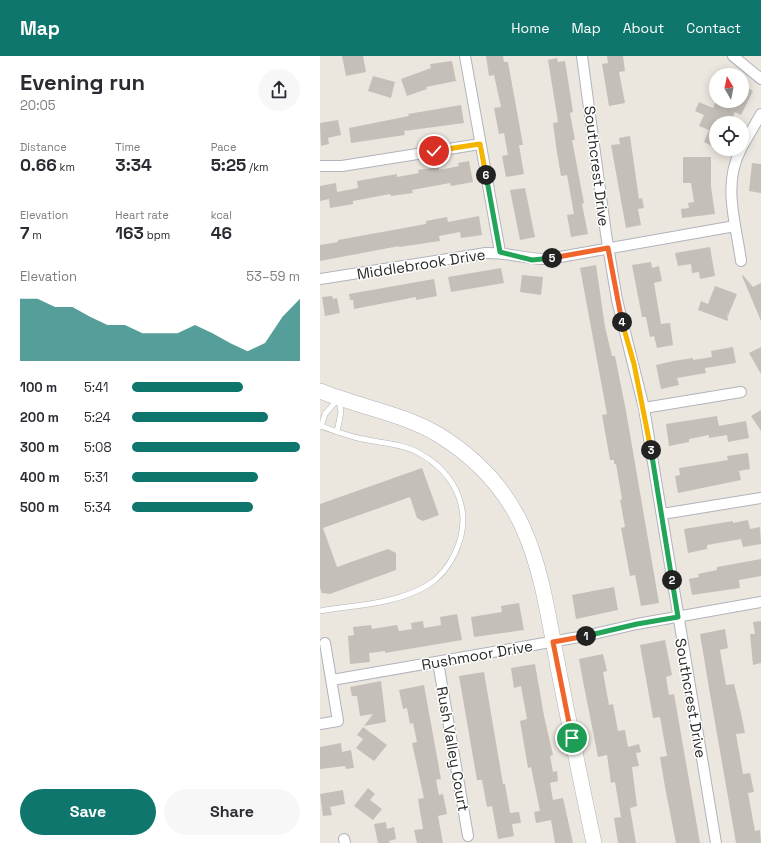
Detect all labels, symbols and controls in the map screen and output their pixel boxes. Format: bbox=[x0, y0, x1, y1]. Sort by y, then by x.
text: Map bbox=[20, 16, 60, 41]
text: Home bbox=[511, 19, 549, 37]
text: Map bbox=[571, 19, 601, 37]
text: About bbox=[623, 19, 664, 37]
text: Contact bbox=[686, 19, 741, 37]
text: Evening run bbox=[20, 68, 145, 96]
north arrow bbox=[709, 68, 749, 108]
map controls bbox=[709, 68, 749, 156]
button: share bbox=[258, 69, 300, 111]
text: 20:05 bbox=[20, 97, 56, 114]
street label: Southcrest Drive bbox=[580, 105, 614, 228]
button: locate bbox=[709, 116, 749, 156]
pin bbox=[417, 134, 451, 168]
text: Distance bbox=[20, 140, 67, 154]
text: Time bbox=[115, 140, 140, 154]
text: Pace bbox=[211, 140, 236, 154]
icon: check bbox=[423, 140, 445, 162]
text: 0.66 bbox=[20, 154, 57, 176]
text: 3:34 bbox=[115, 154, 152, 176]
text: 5:25 bbox=[211, 154, 246, 176]
text: km bbox=[57, 160, 75, 174]
text: /km bbox=[246, 160, 269, 174]
pin: 6 bbox=[476, 165, 496, 185]
text: 6 bbox=[483, 168, 489, 182]
text: Elevation bbox=[20, 208, 68, 222]
text: Heart rate bbox=[115, 208, 169, 222]
text: kcal bbox=[211, 208, 232, 222]
text: 7 bbox=[20, 222, 29, 244]
text: 163 bbox=[115, 222, 144, 244]
text: 46 bbox=[211, 222, 232, 244]
text: m bbox=[29, 228, 42, 242]
text: bpm bbox=[144, 228, 170, 242]
street label: Middlebrook Drive bbox=[355, 244, 487, 284]
pin: 5 bbox=[542, 248, 562, 268]
text: 5 bbox=[549, 251, 555, 265]
text: Elevation bbox=[20, 268, 77, 285]
text: 53–59 m bbox=[246, 268, 300, 285]
pin: 4 bbox=[612, 312, 632, 332]
text: 4 bbox=[619, 315, 626, 329]
text: 100 m bbox=[20, 379, 57, 396]
text: 5:41 bbox=[84, 379, 108, 396]
text: 200 m bbox=[20, 409, 59, 426]
text: 5:24 bbox=[84, 409, 111, 426]
text: 300 m bbox=[20, 439, 59, 456]
text: 5:08 bbox=[84, 439, 112, 456]
pin: 3 bbox=[641, 440, 661, 460]
text: 3 bbox=[648, 443, 654, 457]
text: 400 m bbox=[20, 469, 60, 486]
text: 5:31 bbox=[84, 469, 108, 486]
text: 500 m bbox=[20, 499, 59, 516]
text: 5:34 bbox=[84, 499, 111, 516]
pin: 2 bbox=[662, 570, 682, 590]
text: 2 bbox=[669, 573, 675, 587]
pin: 1 bbox=[576, 626, 596, 646]
text: 1 bbox=[584, 629, 588, 643]
street label: Rushmoor Drive bbox=[420, 636, 534, 674]
street label: Southcrest Drive bbox=[671, 637, 711, 760]
street label: Rush Valley Court bbox=[433, 685, 473, 813]
pin bbox=[555, 721, 589, 755]
icon: arrive bbox=[561, 727, 583, 749]
button: Save bbox=[20, 789, 156, 835]
button: Share bbox=[164, 789, 300, 835]

